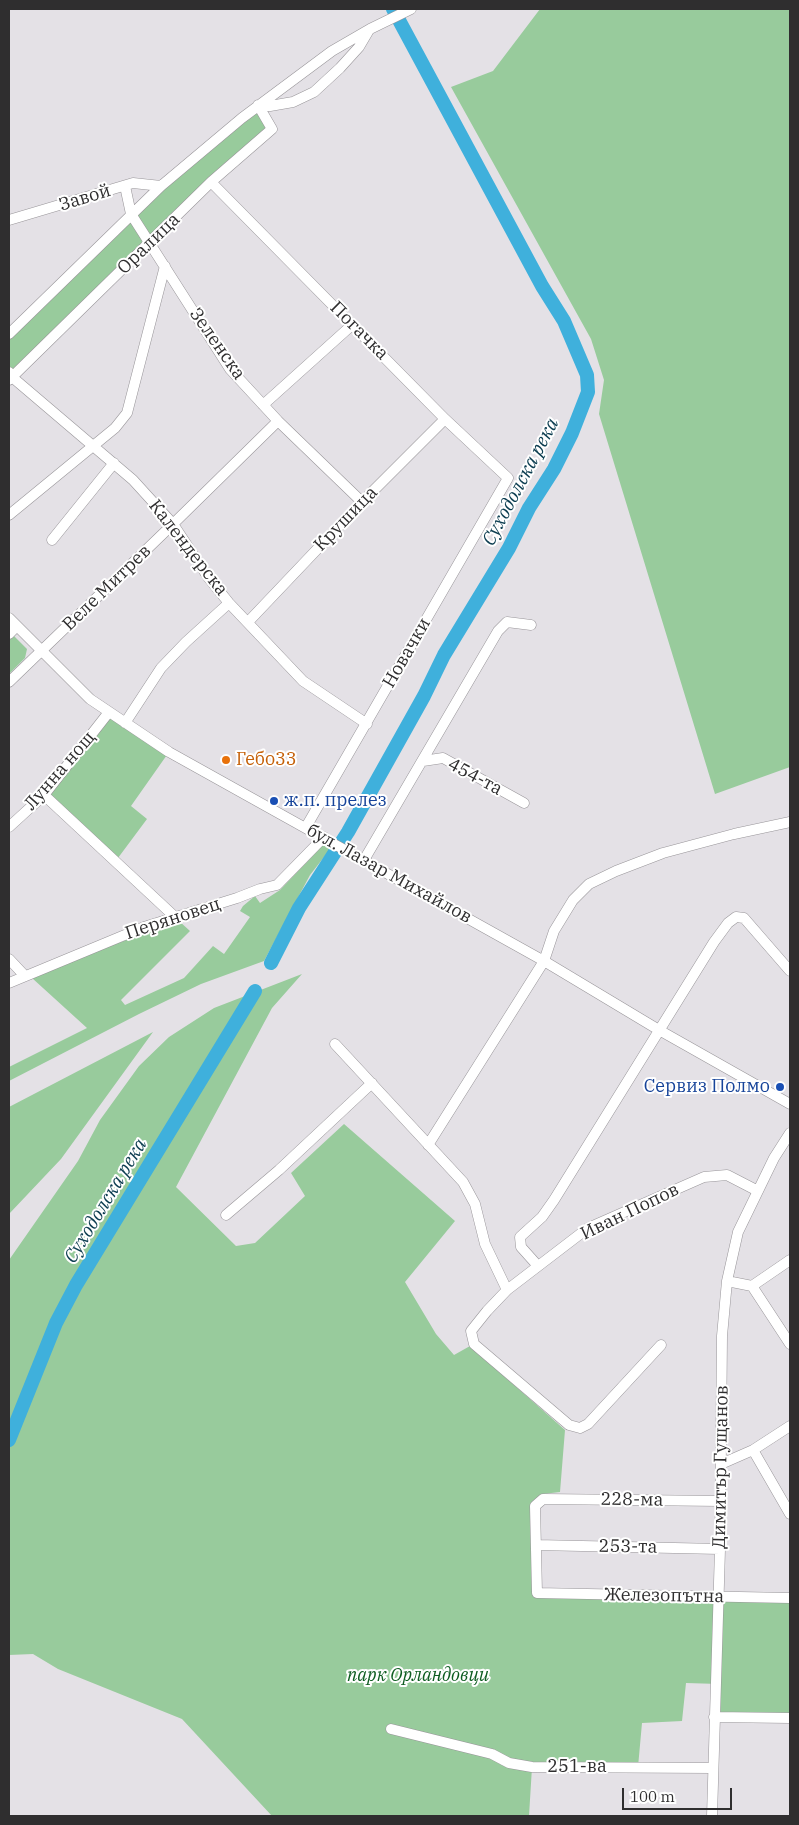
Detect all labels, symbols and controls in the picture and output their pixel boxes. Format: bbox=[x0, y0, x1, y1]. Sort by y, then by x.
street label: Завой bbox=[57, 180, 113, 216]
street label: Оралица bbox=[113, 209, 185, 279]
street label: Погачка bbox=[325, 297, 393, 365]
street label: Зеленска bbox=[185, 304, 249, 384]
water label: Суходолска река bbox=[478, 414, 564, 550]
street label: Крушица bbox=[310, 482, 382, 556]
street label: Календерска bbox=[144, 496, 232, 600]
street label: Веле Митрев bbox=[58, 540, 156, 636]
street label: Новачки bbox=[378, 614, 436, 692]
street label: Лунна нощ bbox=[20, 727, 100, 815]
place label: Гебо33 bbox=[236, 749, 297, 771]
marker: Гебо33 bbox=[220, 754, 232, 766]
street label: 454-та bbox=[444, 754, 506, 800]
place label: ж.п. прелез bbox=[284, 790, 387, 812]
marker: ж.п. прелез bbox=[268, 795, 280, 807]
street label: бул. Лазар Михайлов bbox=[303, 820, 475, 928]
street label: Перяновец bbox=[123, 893, 223, 945]
place label: Сервиз Полмо bbox=[644, 1076, 770, 1098]
marker: Сервиз Полмо bbox=[774, 1081, 786, 1093]
water label: Суходолска река bbox=[60, 1135, 152, 1267]
street label: Иван Попов bbox=[577, 1179, 683, 1245]
street label: Димитър Гущанов bbox=[709, 1385, 733, 1549]
street label: 228-ма bbox=[600, 1489, 664, 1511]
street label: 253-та bbox=[598, 1536, 658, 1558]
street label: Железопътна bbox=[604, 1584, 724, 1608]
park label: парк Орландовци bbox=[347, 1665, 489, 1687]
street label: 251-ва bbox=[547, 1756, 607, 1778]
scale bar bbox=[624, 1778, 734, 1810]
text: 100 m bbox=[630, 1787, 675, 1806]

